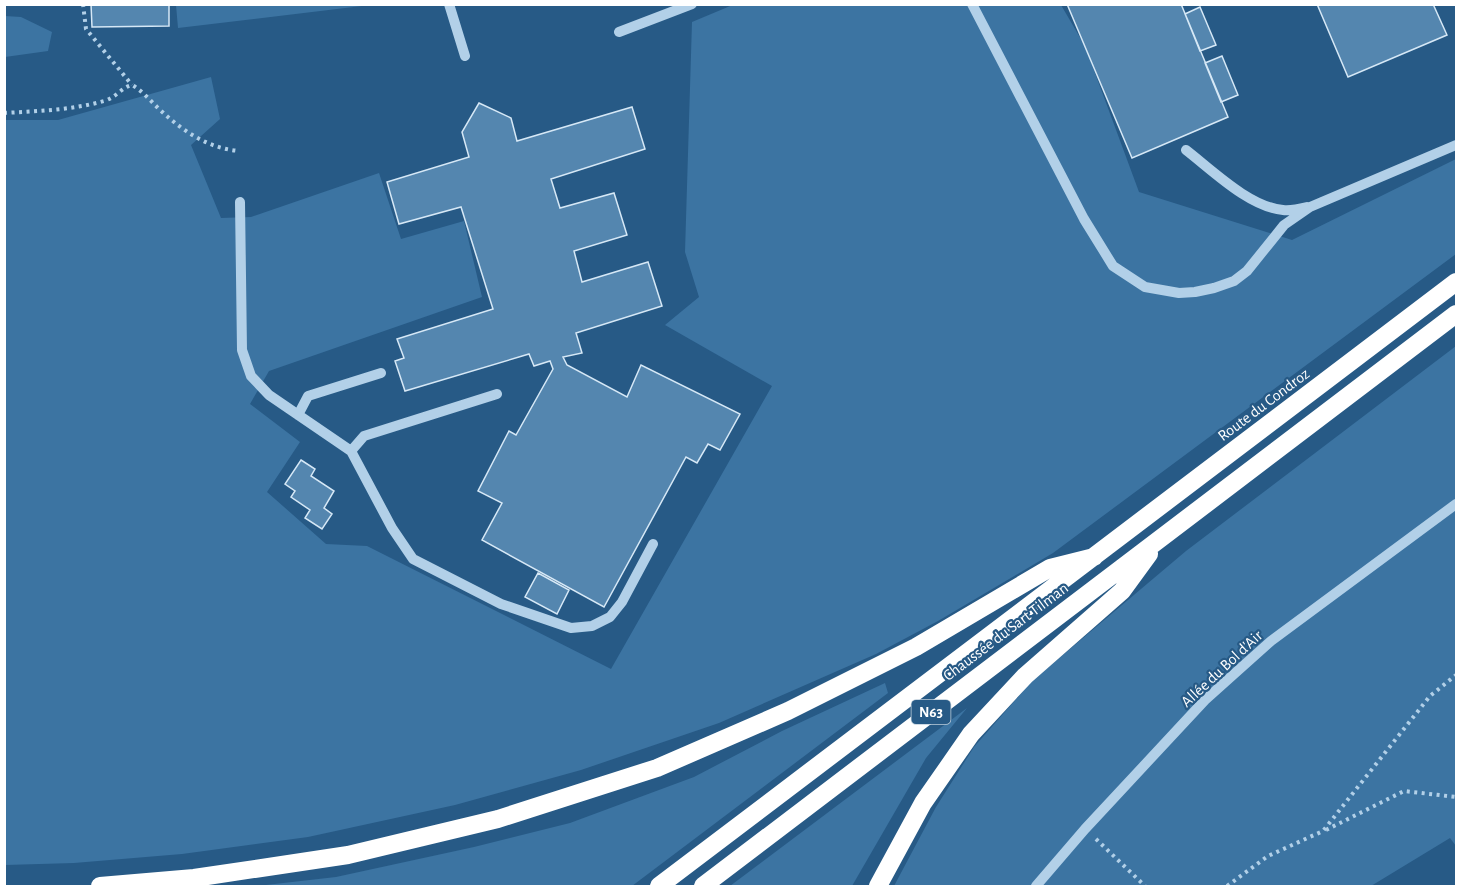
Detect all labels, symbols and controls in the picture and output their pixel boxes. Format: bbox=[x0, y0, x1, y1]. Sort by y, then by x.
street label: Route du Condroz bbox=[1215, 365, 1313, 444]
street label: Chaussée du Sart Tilman bbox=[940, 580, 1071, 684]
street label: Allée du Bol d'Air bbox=[1178, 627, 1266, 710]
road number: N63 bbox=[912, 700, 950, 724]

